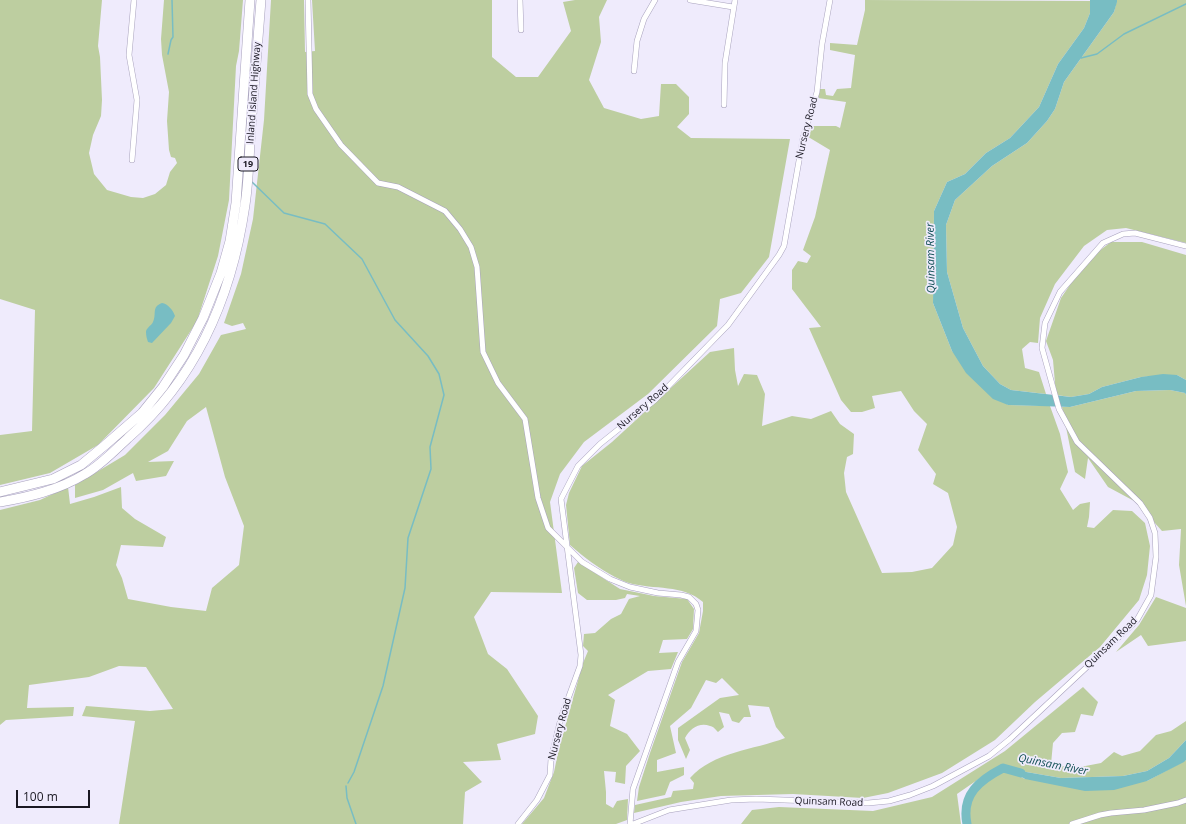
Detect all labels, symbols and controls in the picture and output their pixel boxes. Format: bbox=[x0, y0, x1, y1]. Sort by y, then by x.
street label: Inland Island Highway bbox=[244, 42, 264, 144]
street label: Nursery Road bbox=[793, 96, 821, 160]
road number: 19 bbox=[238, 157, 258, 171]
water label: Quinsam River bbox=[924, 223, 938, 293]
street label: Nursery Road bbox=[615, 382, 671, 432]
street label: Quinsam Road bbox=[1082, 615, 1140, 671]
street label: Nursery Road bbox=[546, 697, 574, 761]
water label: Quinsam River bbox=[1017, 752, 1089, 778]
scale bar bbox=[18, 782, 92, 808]
text: 100 m bbox=[23, 788, 58, 805]
street label: Quinsam Road bbox=[795, 795, 863, 809]

